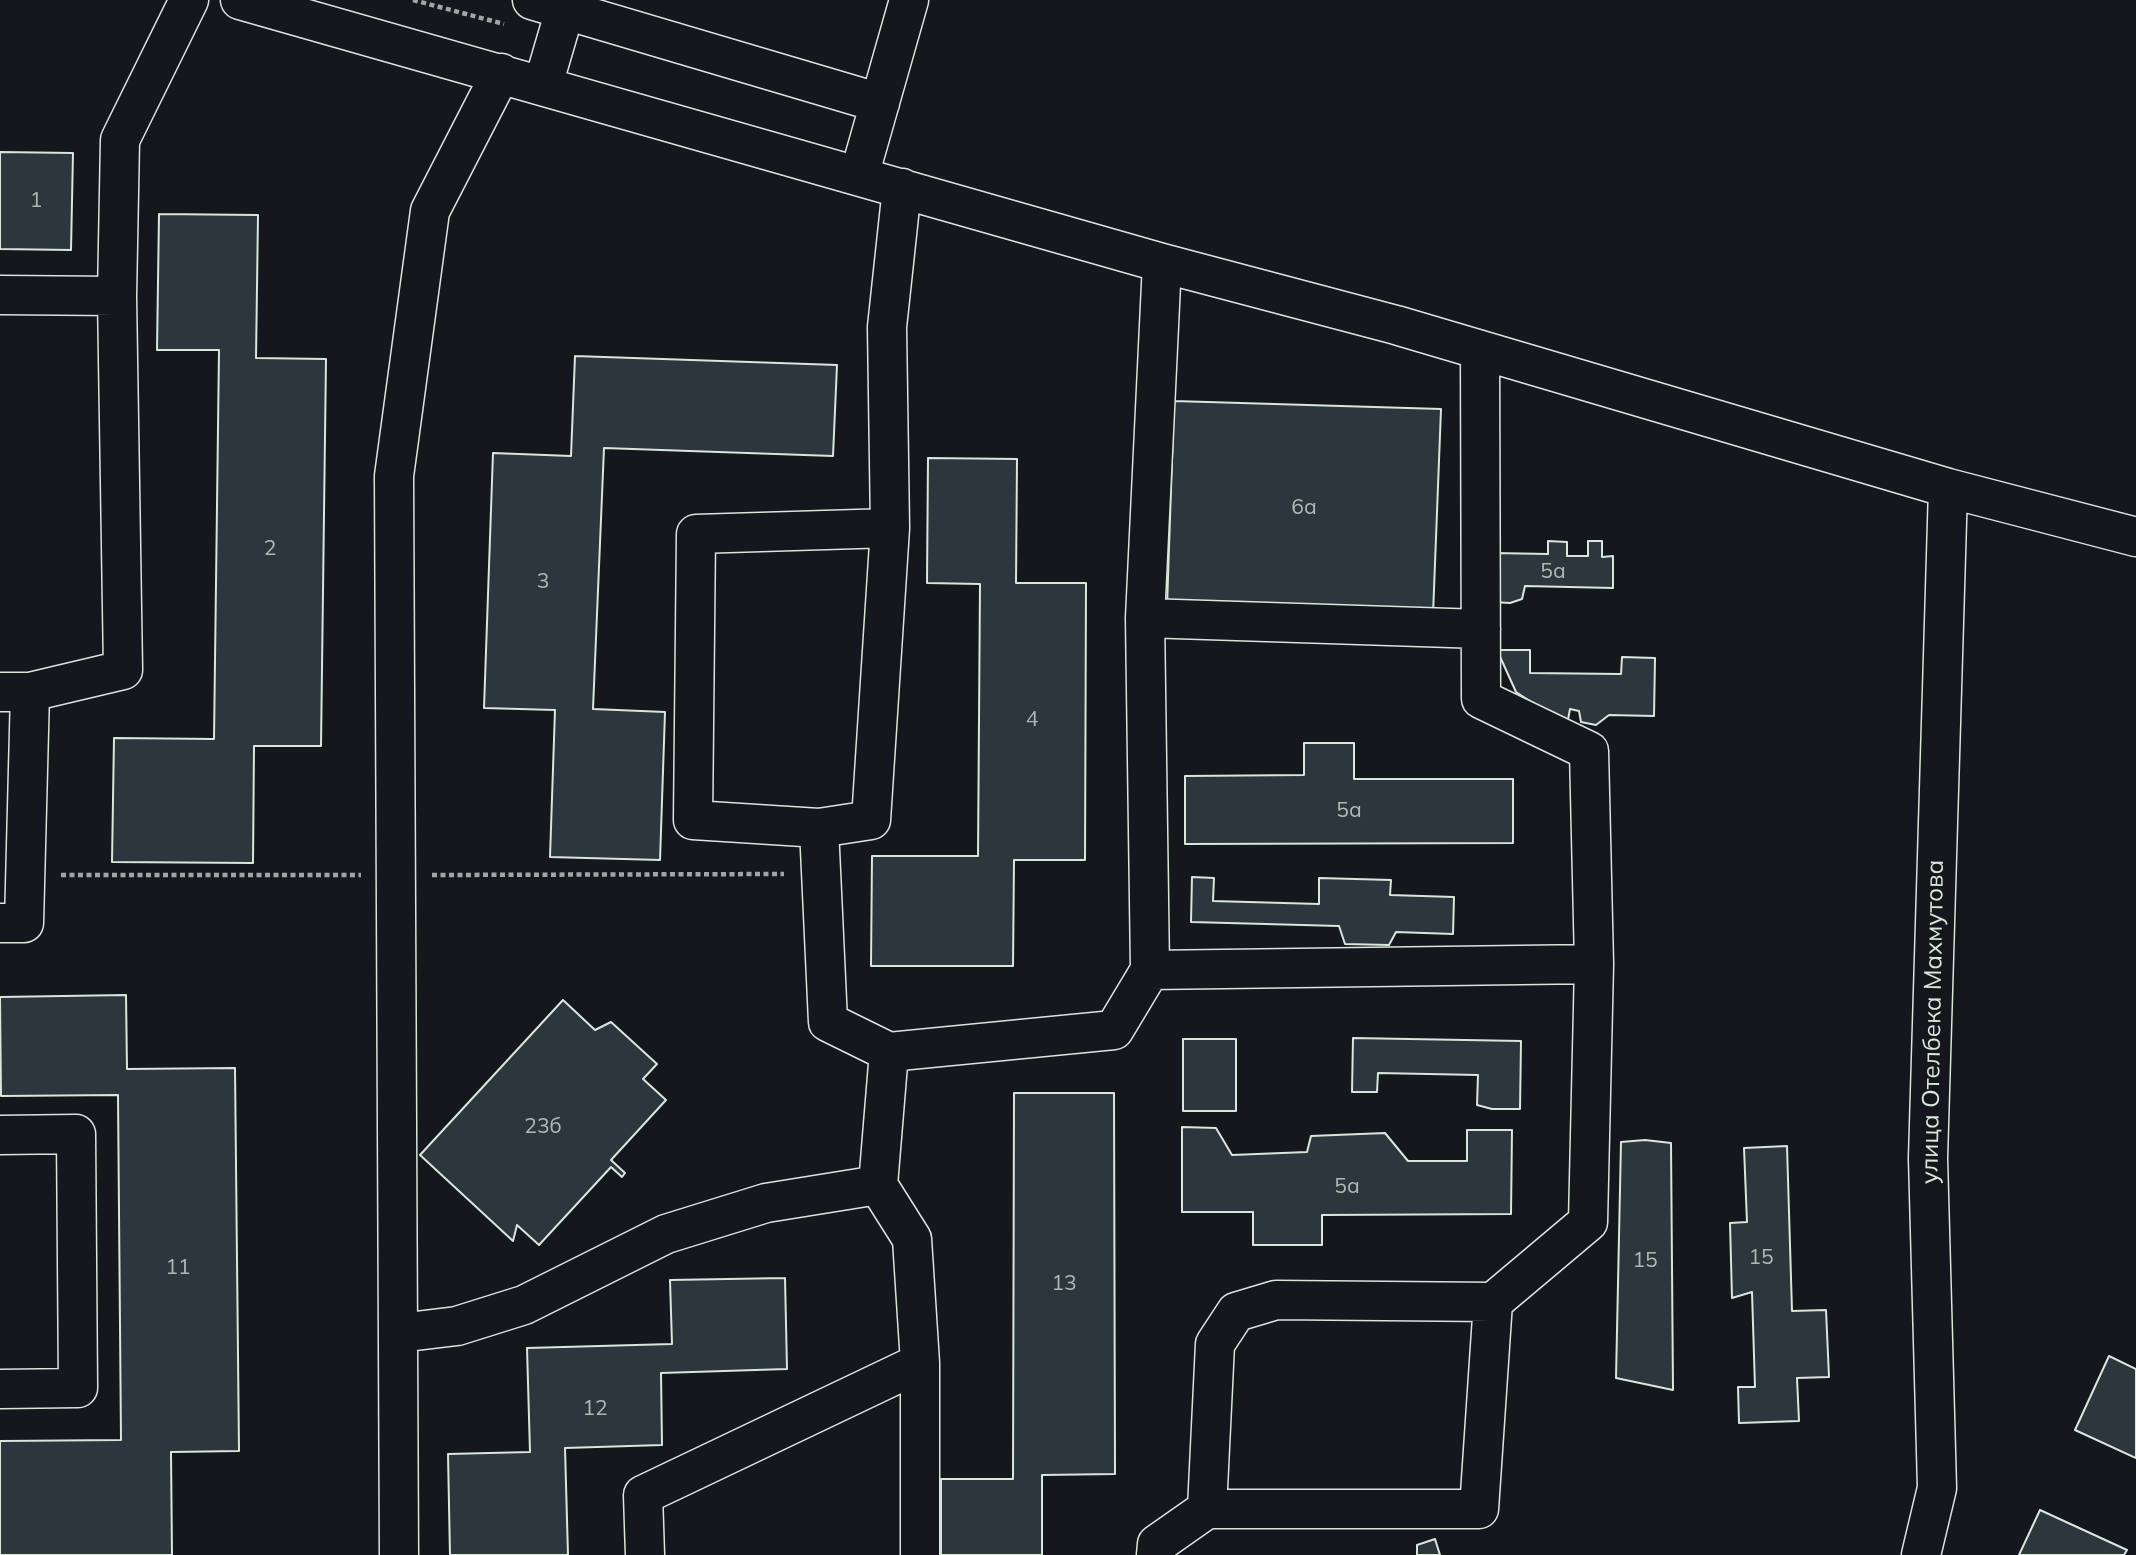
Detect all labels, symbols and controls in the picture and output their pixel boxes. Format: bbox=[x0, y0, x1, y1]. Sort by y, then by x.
house number: 1 bbox=[30, 188, 42, 214]
house number: 6а bbox=[1291, 495, 1317, 521]
house number: 2 bbox=[264, 536, 276, 562]
house number: 5а bbox=[1540, 559, 1566, 585]
house number: 3 bbox=[537, 569, 549, 595]
house number: 4 bbox=[1026, 707, 1038, 733]
house number: 5а bbox=[1336, 798, 1362, 824]
street label: улица Отелбека Махмутова bbox=[1916, 860, 1950, 1184]
house number: 23б bbox=[524, 1114, 562, 1140]
house number: 5а bbox=[1334, 1174, 1360, 1200]
house number: 15 bbox=[1748, 1245, 1774, 1271]
house number: 15 bbox=[1632, 1248, 1658, 1274]
house number: 11 bbox=[165, 1255, 191, 1281]
house number: 13 bbox=[1051, 1271, 1077, 1297]
house number: 12 bbox=[582, 1396, 608, 1422]

